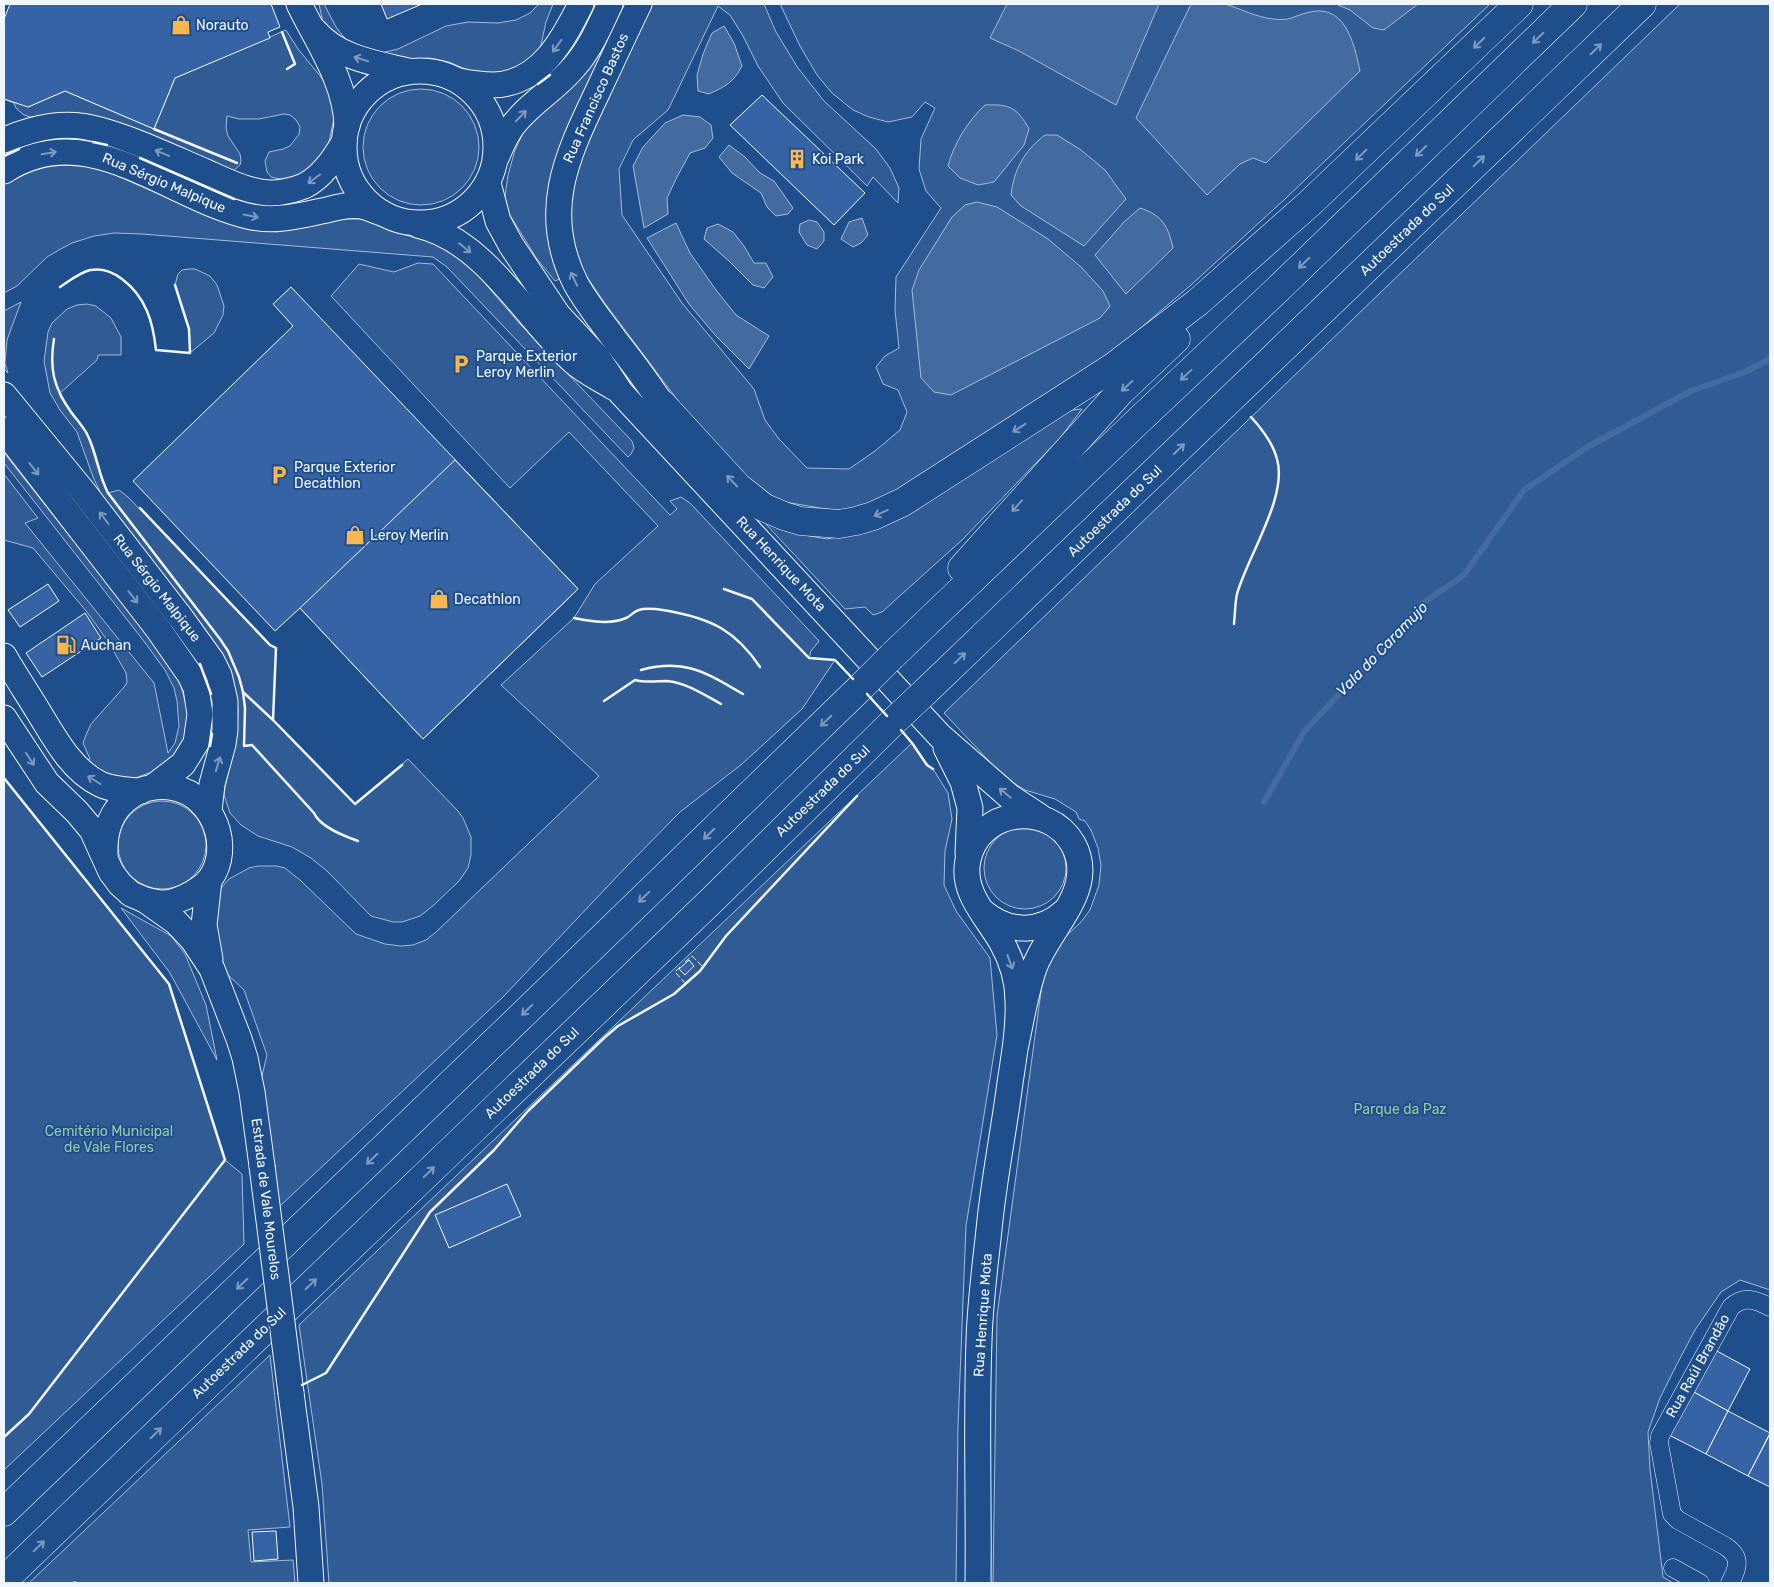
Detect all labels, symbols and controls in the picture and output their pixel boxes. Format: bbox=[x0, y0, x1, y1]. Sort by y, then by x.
shop icon: Norauto bbox=[170, 14, 192, 36]
place label: Norauto bbox=[196, 17, 249, 34]
street label: Rua Francisco Bastos bbox=[560, 30, 632, 166]
one-way arrow bbox=[1532, 32, 1545, 44]
one-way arrow bbox=[1472, 37, 1485, 49]
one-way arrow bbox=[552, 39, 562, 53]
one-way arrow bbox=[1589, 43, 1602, 55]
one-way arrow bbox=[353, 53, 369, 63]
one-way arrow bbox=[515, 110, 527, 123]
one-way arrow bbox=[1415, 145, 1428, 157]
one-way arrow bbox=[40, 148, 56, 158]
one-way arrow bbox=[155, 148, 170, 158]
building icon: Koi Park bbox=[786, 148, 808, 170]
street label: Rua Sérgio Malpique bbox=[100, 149, 228, 217]
one-way arrow bbox=[1355, 149, 1367, 161]
place label: Koi Park bbox=[812, 151, 865, 168]
one-way arrow bbox=[1472, 155, 1485, 167]
one-way arrow bbox=[307, 174, 321, 184]
street label: Autoestrada do Sul bbox=[1356, 181, 1458, 279]
one-way arrow bbox=[243, 212, 259, 221]
one-way arrow bbox=[458, 242, 471, 253]
one-way arrow bbox=[1298, 257, 1311, 269]
one-way arrow bbox=[569, 271, 579, 286]
place label: Parque Exterior Leroy Merlin bbox=[476, 348, 578, 381]
parking icon: Parque Exterior Leroy Merlin bbox=[450, 353, 472, 375]
one-way arrow bbox=[1180, 369, 1193, 381]
one-way arrow bbox=[1120, 380, 1133, 392]
one-way arrow bbox=[1012, 423, 1026, 433]
one-way arrow bbox=[1173, 443, 1185, 455]
place label: Parque Exterior Decathlon bbox=[294, 459, 396, 492]
one-way arrow bbox=[28, 462, 39, 475]
street label: Autoestrada do Sul bbox=[1064, 462, 1166, 560]
parking icon: Parque Exterior Decathlon bbox=[268, 464, 290, 486]
one-way arrow bbox=[726, 475, 738, 487]
one-way arrow bbox=[1011, 499, 1023, 512]
one-way arrow bbox=[874, 508, 889, 518]
one-way arrow bbox=[98, 512, 109, 525]
street label: Rua Henrique Mota bbox=[732, 513, 830, 615]
shop icon: Leroy Merlin bbox=[344, 524, 366, 546]
place label: Leroy Merlin bbox=[370, 527, 449, 544]
street label: Rua Sérgio Malpique bbox=[110, 531, 205, 645]
shop icon: Decathlon bbox=[428, 588, 450, 610]
one-way arrow bbox=[128, 590, 139, 603]
place label: Decathlon bbox=[454, 591, 521, 608]
water label: Vala do Caramujo bbox=[1332, 598, 1432, 700]
fuel station icon: Auchan bbox=[55, 634, 77, 656]
place label: Auchan bbox=[81, 637, 131, 654]
one-way arrow bbox=[954, 652, 967, 664]
one-way arrow bbox=[819, 715, 832, 727]
street label: Autoestrada do Sul bbox=[772, 742, 874, 840]
one-way arrow bbox=[25, 751, 35, 765]
one-way arrow bbox=[214, 756, 224, 772]
one-way arrow bbox=[88, 775, 102, 785]
one-way arrow bbox=[999, 788, 1012, 799]
one-way arrow bbox=[702, 828, 715, 840]
one-way arrow bbox=[637, 891, 650, 903]
one-way arrow bbox=[1006, 953, 1015, 969]
one-way arrow bbox=[521, 1004, 533, 1016]
street label: Autoestrada do Sul bbox=[481, 1024, 583, 1122]
park label: Parque da Paz bbox=[1354, 1101, 1447, 1118]
street label: Estrada de Vale Mourelos bbox=[248, 1117, 284, 1281]
park label: Cemitério Municipal de Vale Flores bbox=[45, 1123, 173, 1156]
one-way arrow bbox=[366, 1153, 378, 1165]
one-way arrow bbox=[422, 1166, 435, 1178]
street label: Rua Henrique Mota bbox=[970, 1252, 996, 1378]
one-way arrow bbox=[236, 1278, 248, 1290]
one-way arrow bbox=[305, 1279, 317, 1291]
street label: Autoestrada do Sul bbox=[188, 1304, 290, 1402]
street label: Rua Raúl Brandão bbox=[1662, 1311, 1734, 1421]
one-way arrow bbox=[150, 1427, 162, 1439]
one-way arrow bbox=[33, 1540, 45, 1552]

